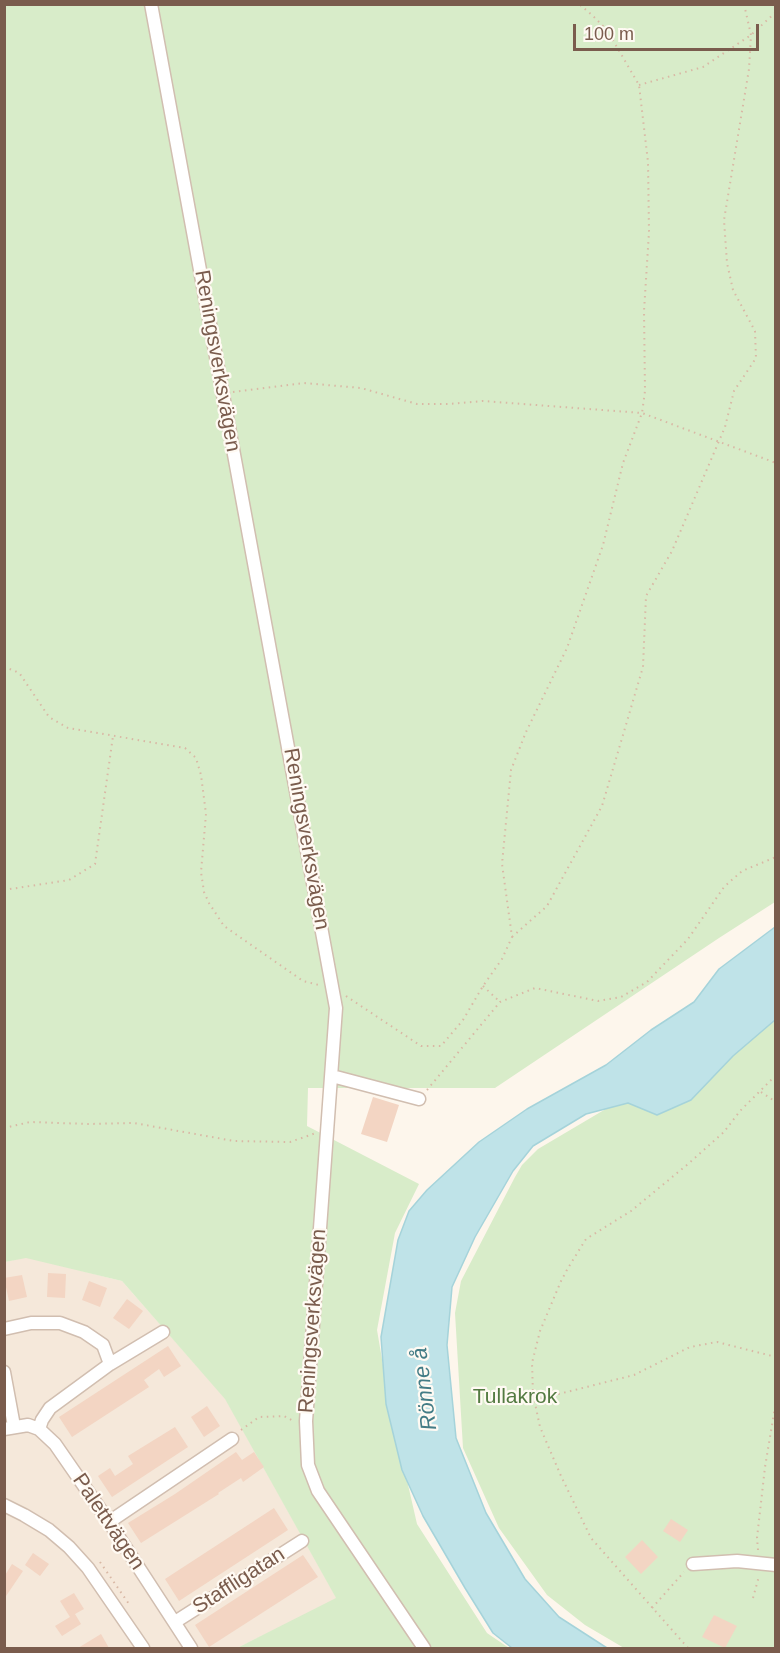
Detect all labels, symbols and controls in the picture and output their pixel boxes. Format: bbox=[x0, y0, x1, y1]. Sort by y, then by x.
scale bar bbox=[576, 12, 762, 50]
text: 100 m bbox=[584, 24, 634, 44]
street label: Reningsverksvägen bbox=[189, 268, 245, 454]
street label: Reningsverksvägen bbox=[278, 746, 334, 932]
street label: Reningsverksvägen bbox=[294, 1228, 332, 1414]
water label: Rönne å bbox=[407, 1346, 443, 1432]
park label: Tullakrok bbox=[473, 1384, 557, 1410]
street label: Palettvägen bbox=[67, 1469, 149, 1575]
street label: Staffligatan bbox=[188, 1542, 290, 1620]

